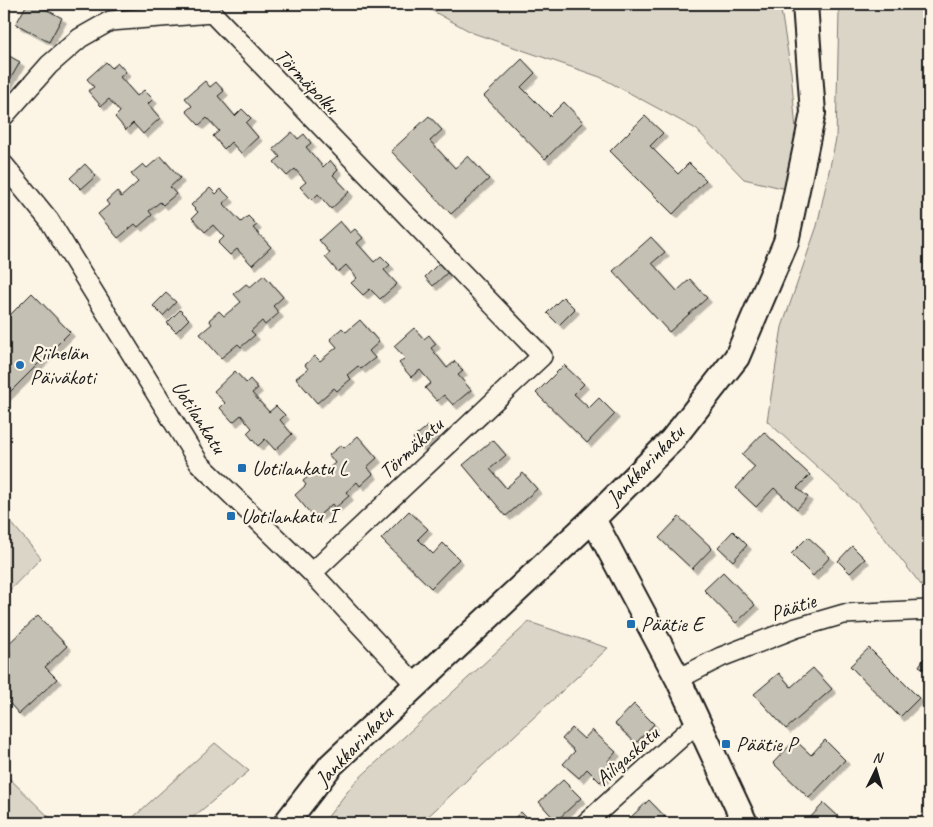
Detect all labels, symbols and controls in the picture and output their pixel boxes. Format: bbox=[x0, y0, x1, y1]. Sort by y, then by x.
street label: Törmäpolku bbox=[270, 43, 345, 120]
place label: Riihelän Päiväkoti bbox=[30, 340, 98, 390]
marker: Riihelän Päiväkoti bbox=[14, 359, 26, 371]
street label: Uotilankatu bbox=[166, 376, 233, 459]
street label: Törmäkatu bbox=[374, 411, 449, 484]
street label: Jankkarinkatu bbox=[600, 419, 690, 511]
place label: Uotilankatu L bbox=[252, 455, 349, 481]
marker: Uotilankatu L bbox=[236, 462, 248, 474]
place label: Uotilankatu I bbox=[241, 503, 341, 529]
marker: Uotilankatu I bbox=[225, 510, 237, 522]
street label: Päätie bbox=[767, 587, 820, 626]
place label: Päätie E bbox=[641, 611, 706, 637]
marker: Päätie E bbox=[625, 618, 637, 630]
street label: Jankkarinkatu bbox=[309, 700, 399, 792]
street label: Ailigaskatu bbox=[590, 720, 665, 791]
place label: Päätie P bbox=[736, 731, 800, 757]
marker: Päätie P bbox=[720, 738, 732, 750]
north arrow bbox=[850, 744, 900, 794]
text: N bbox=[872, 749, 884, 767]

